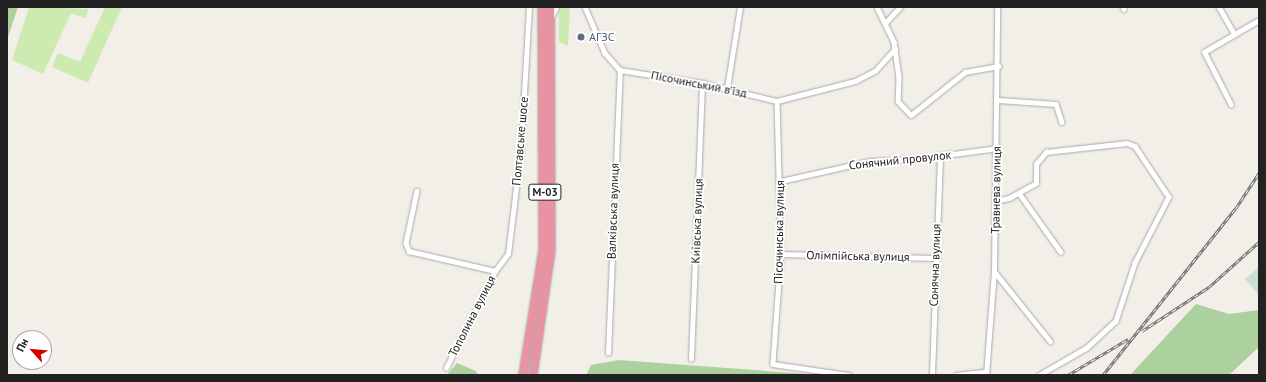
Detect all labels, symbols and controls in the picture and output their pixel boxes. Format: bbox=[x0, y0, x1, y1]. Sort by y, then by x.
place label: АГЗС bbox=[589, 30, 615, 44]
marker: АГЗС bbox=[576, 32, 586, 42]
street label: Пісочинський в’їзд bbox=[650, 68, 748, 100]
street label: Полтавське шосе bbox=[509, 96, 531, 186]
street label: Травнева вулиця bbox=[988, 146, 1004, 234]
street label: Сонячний провулок bbox=[848, 147, 952, 173]
street label: Валківська вулиця bbox=[604, 163, 622, 259]
street label: Київська вулиця bbox=[688, 178, 706, 264]
street label: Пісочинська вулиця bbox=[771, 180, 787, 284]
road number: М-03 bbox=[528, 183, 562, 201]
street label: Сонячна вулиця bbox=[926, 223, 944, 307]
street label: Олімпійська вулиця bbox=[806, 248, 910, 264]
street label: Тополина вулиця bbox=[445, 273, 499, 359]
north arrow bbox=[12, 330, 52, 370]
text: Пн bbox=[13, 336, 31, 354]

